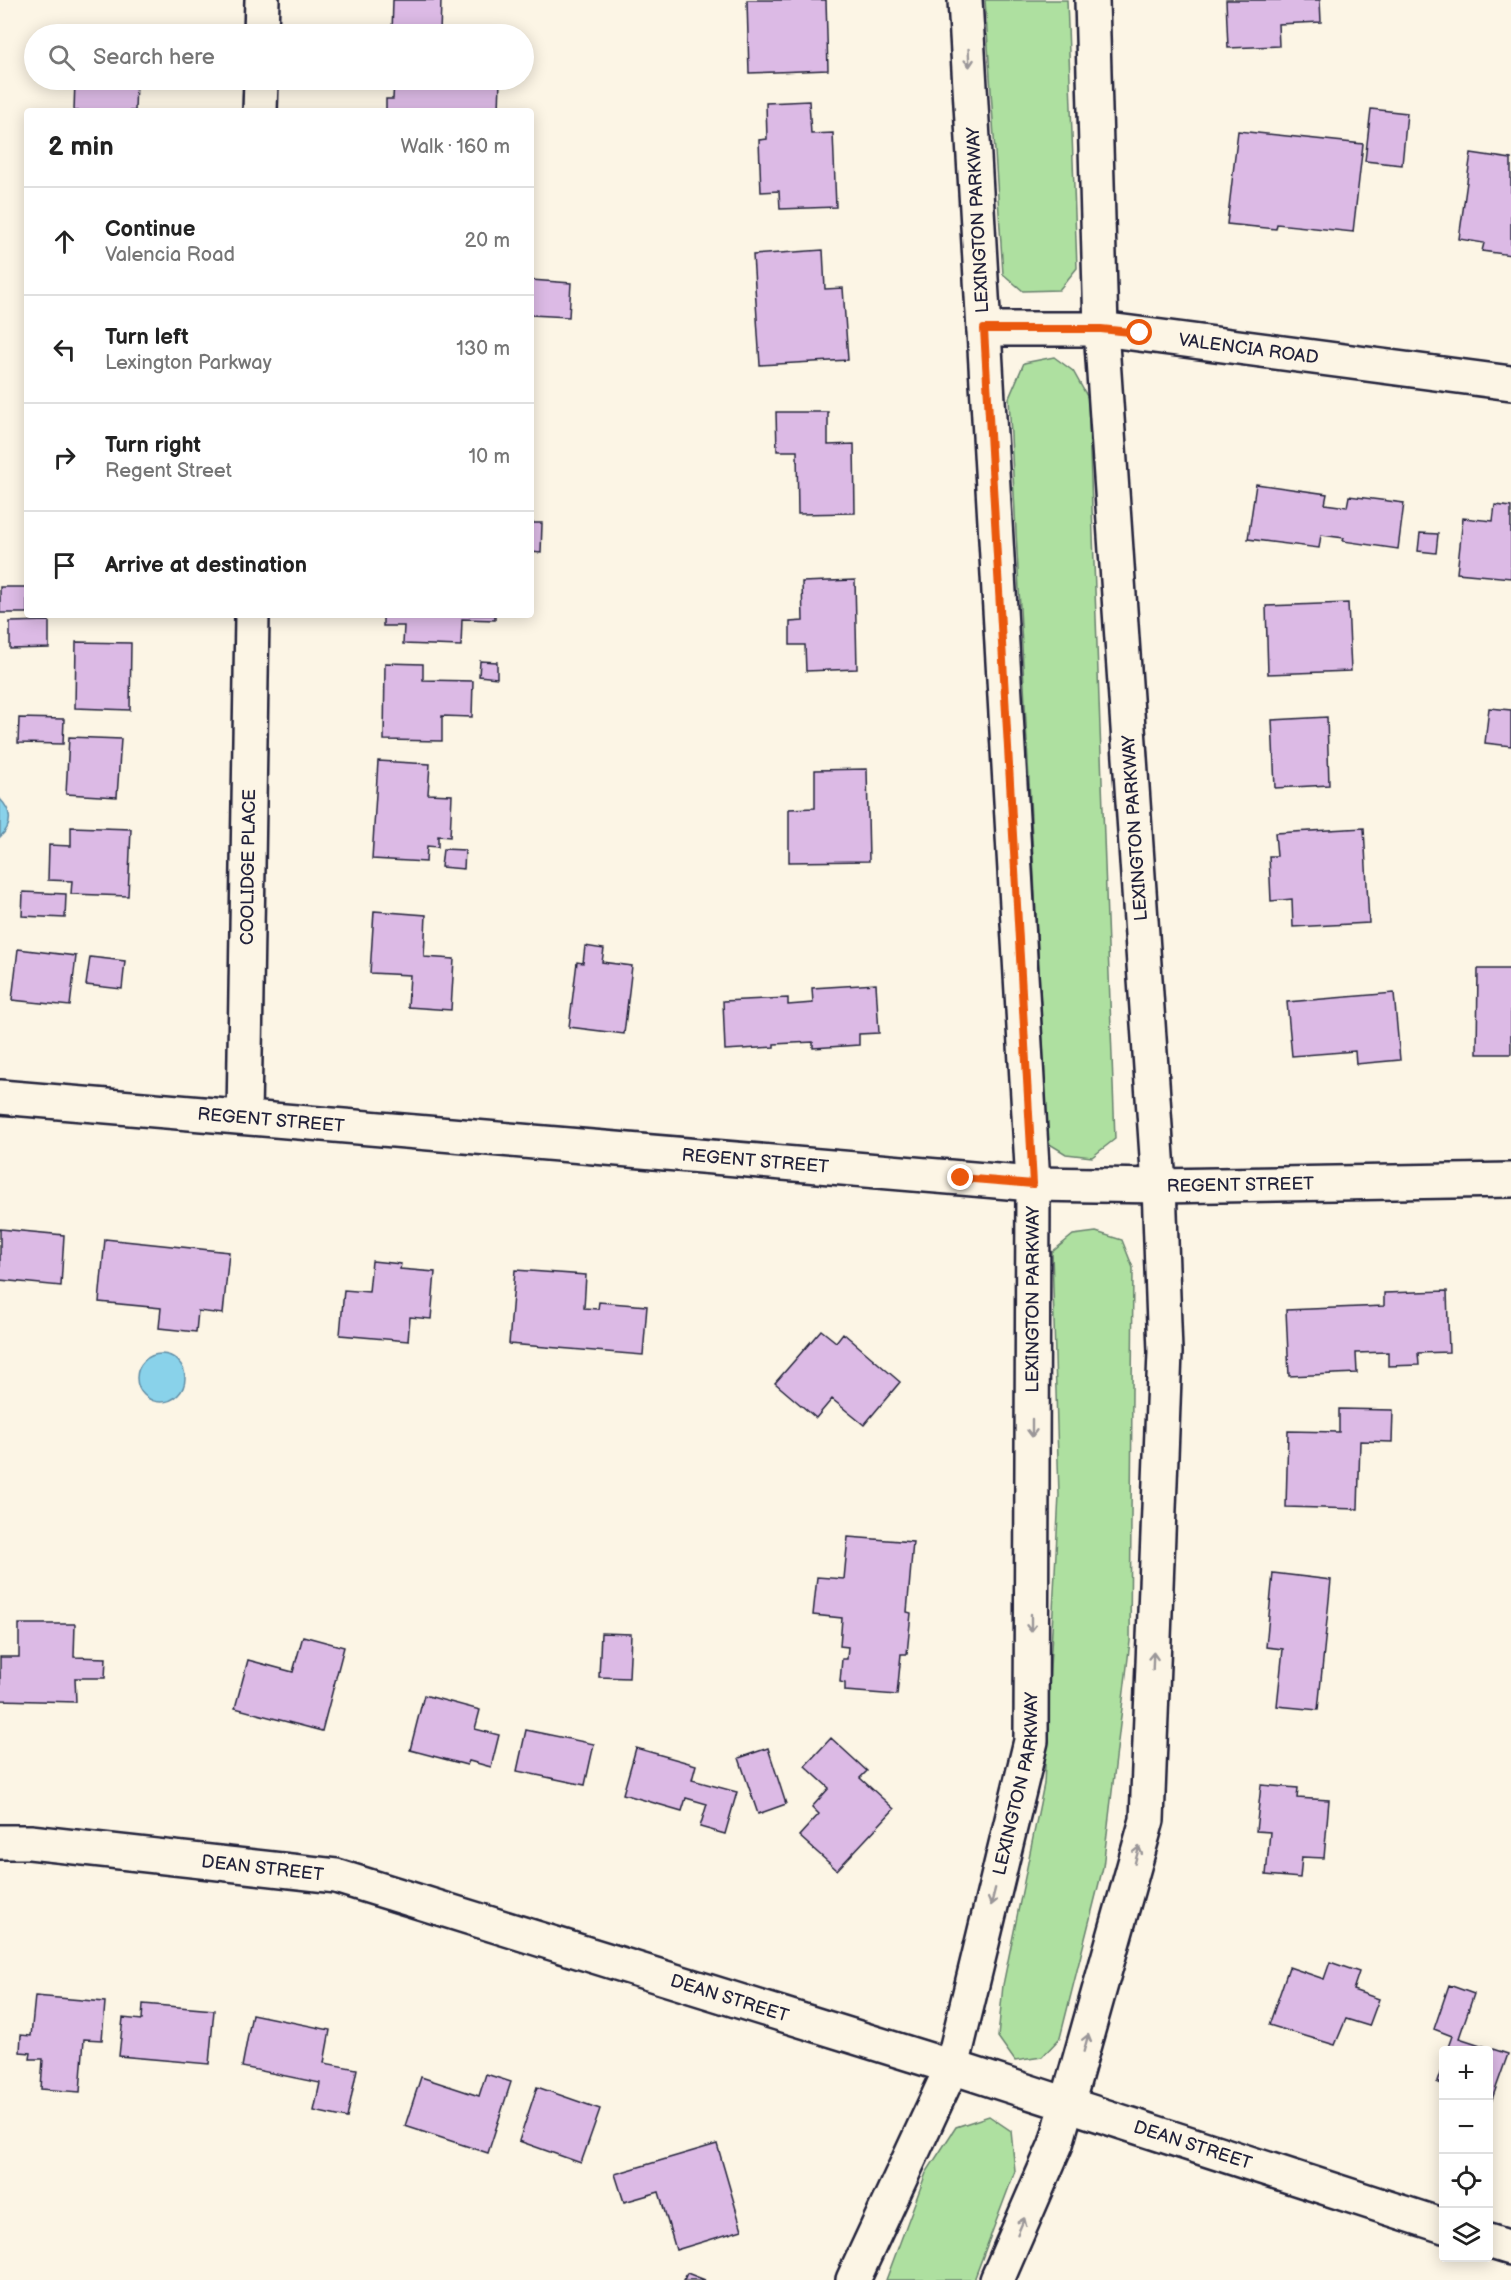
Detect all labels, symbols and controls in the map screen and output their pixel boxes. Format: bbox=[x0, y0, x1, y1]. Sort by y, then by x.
search box bbox=[24, 24, 534, 90]
icon: search bbox=[45, 41, 78, 74]
text: Search here bbox=[93, 44, 215, 71]
one-way arrow bbox=[963, 48, 974, 68]
street label: LEXINGTON PARKWAY bbox=[963, 126, 993, 314]
text: 2 min bbox=[48, 132, 114, 163]
text: Walk · 160 m bbox=[401, 135, 510, 159]
text: Continue bbox=[105, 216, 195, 243]
icon: ahead bbox=[48, 225, 81, 258]
text: 20 m bbox=[465, 229, 510, 253]
text: Valencia Road bbox=[105, 243, 235, 267]
route start bbox=[1126, 319, 1152, 345]
text: Turn left bbox=[105, 324, 189, 351]
street label: VALENCIA ROAD bbox=[1178, 329, 1320, 368]
icon: left bbox=[48, 333, 81, 366]
text: 130 m bbox=[456, 337, 510, 361]
text: Lexington Parkway bbox=[105, 351, 272, 375]
text: Turn right bbox=[105, 432, 201, 459]
icon: right bbox=[48, 441, 81, 474]
text: 10 m bbox=[469, 445, 510, 469]
text: Regent Street bbox=[105, 459, 232, 483]
icon: arrive bbox=[48, 549, 81, 582]
text: Arrive at destination bbox=[105, 552, 307, 579]
street label: LEXINGTON PARKWAY bbox=[1118, 734, 1152, 922]
street label: COOLIDGE PLACE bbox=[236, 789, 260, 945]
street label: REGENT STREET bbox=[197, 1103, 346, 1136]
street label: REGENT STREET bbox=[681, 1144, 830, 1177]
route end bbox=[947, 1164, 973, 1190]
street label: REGENT STREET bbox=[1166, 1173, 1314, 1196]
street label: LEXINGTON PARKWAY bbox=[1022, 1206, 1043, 1393]
one-way arrow bbox=[1026, 1417, 1038, 1437]
one-way arrow bbox=[1025, 1612, 1037, 1632]
one-way arrow bbox=[1147, 1652, 1158, 1672]
street label: LEXINGTON PARKWAY bbox=[988, 1692, 1042, 1877]
one-way arrow bbox=[1132, 1846, 1143, 1865]
street label: DEAN STREET bbox=[200, 1851, 325, 1885]
one-way arrow bbox=[986, 1887, 998, 1906]
street label: DEAN STREET bbox=[668, 1970, 792, 2026]
one-way arrow bbox=[1080, 2034, 1092, 2053]
map controls bbox=[1439, 2046, 1493, 2262]
button: + bbox=[1439, 2046, 1493, 2100]
button: − bbox=[1439, 2100, 1493, 2154]
street label: DEAN STREET bbox=[1131, 2116, 1255, 2174]
button: locate bbox=[1439, 2154, 1493, 2208]
button: layers bbox=[1439, 2208, 1493, 2262]
one-way arrow bbox=[1015, 2218, 1027, 2236]

